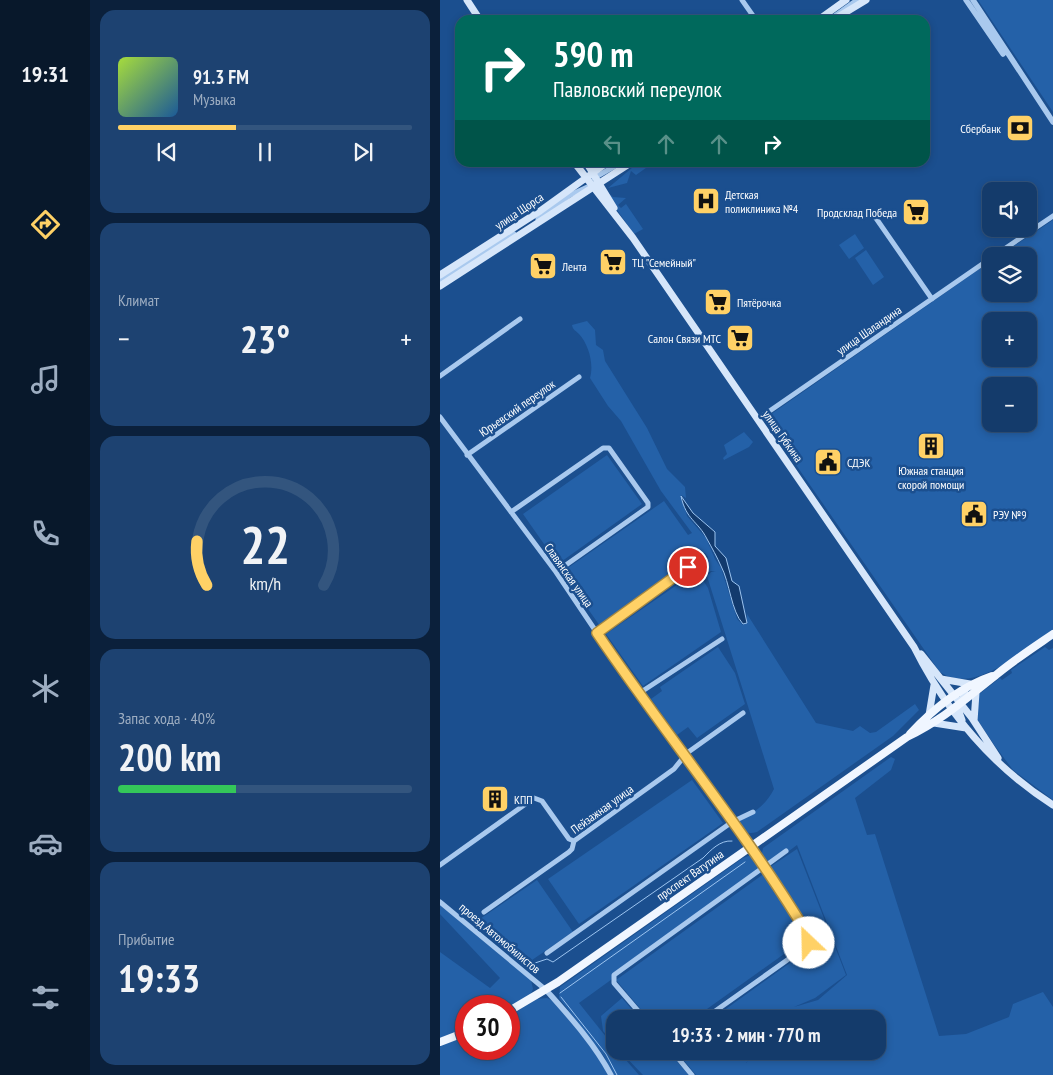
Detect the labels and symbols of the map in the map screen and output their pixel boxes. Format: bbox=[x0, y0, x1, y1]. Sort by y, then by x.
bank icon: Сбербанк bbox=[1005, 113, 1035, 143]
place label: Сбербанк bbox=[960, 121, 1001, 136]
hospital icon: Детская поликлиника №4 bbox=[691, 186, 721, 216]
place label: Детская поликлиника №4 bbox=[725, 187, 799, 216]
street label: улица Щорса bbox=[492, 189, 546, 233]
supermarket icon: Продсклад Победа bbox=[901, 197, 931, 227]
place label: Продсклад Победа bbox=[817, 205, 897, 220]
supermarket icon: ТЦ "Семейный" bbox=[598, 247, 628, 277]
supermarket icon: Лента bbox=[528, 251, 558, 281]
place label: ТЦ "Семейный" bbox=[632, 255, 696, 270]
place label: Лента bbox=[561, 259, 587, 274]
supermarket icon: Пятёрочка bbox=[703, 287, 733, 317]
place label: Пятёрочка bbox=[737, 295, 781, 310]
street label: улица Шаландина bbox=[834, 302, 905, 358]
supermarket icon: Салон Связи МТС bbox=[725, 323, 755, 353]
place label: Салон Связи МТС bbox=[648, 331, 721, 346]
street label: Юрьевский переулок bbox=[476, 376, 558, 440]
street label: улица Губкина bbox=[760, 407, 806, 465]
building icon: Южная станция скорой помощи bbox=[916, 431, 946, 461]
public building icon: СДЭК bbox=[813, 447, 843, 477]
place label: СДЭК bbox=[847, 455, 870, 470]
place label: Южная станция скорой помощи bbox=[898, 463, 964, 492]
public building icon: РЭУ №9 bbox=[959, 499, 989, 529]
place label: РЭУ №9 bbox=[993, 507, 1027, 522]
street label: Славянская улица bbox=[541, 540, 597, 610]
pin bbox=[667, 546, 709, 588]
street label: Пейзажная улица bbox=[568, 781, 636, 837]
building icon: КПП bbox=[480, 784, 510, 814]
place label: КПП bbox=[514, 792, 533, 807]
street label: проспект Ватутина bbox=[653, 846, 727, 904]
street label: проезд Автомобилистов bbox=[456, 900, 544, 976]
position arrow bbox=[782, 916, 834, 968]
speed limit sign: 30 bbox=[455, 995, 520, 1060]

